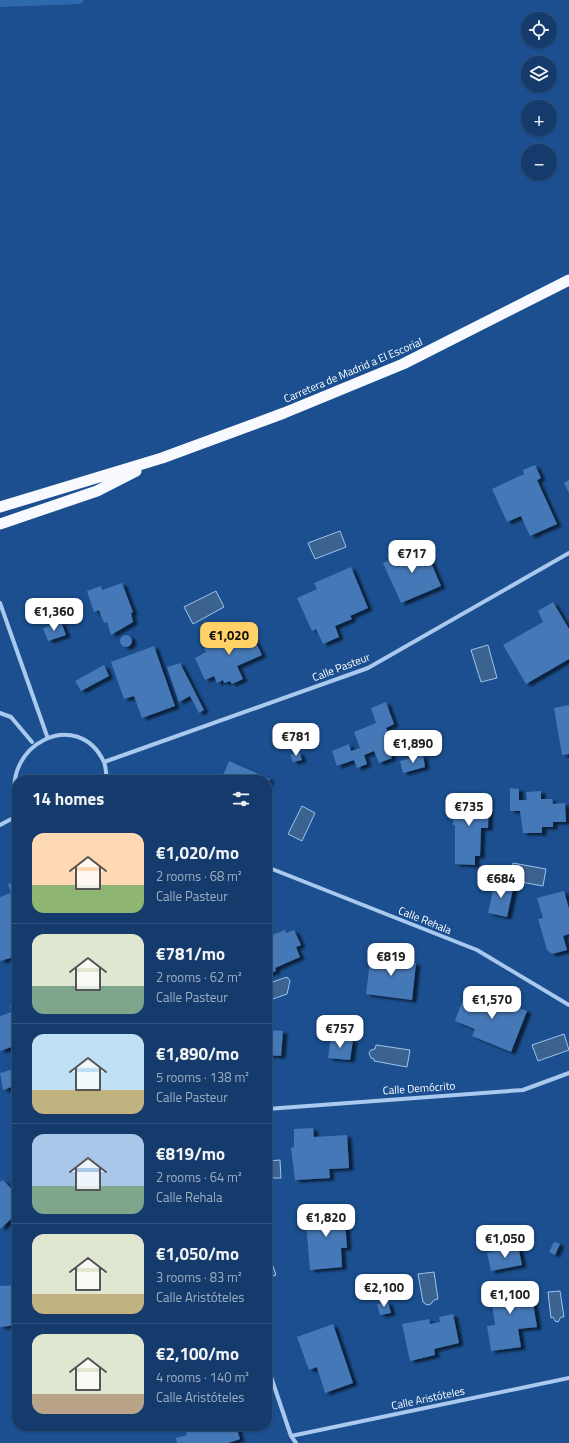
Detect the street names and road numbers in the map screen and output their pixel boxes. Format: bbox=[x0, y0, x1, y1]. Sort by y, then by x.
street label: Carretera de Madrid a El Escorial bbox=[281, 333, 425, 407]
street label: Calle Pasteur bbox=[310, 649, 372, 685]
street label: Calle Rehala bbox=[396, 902, 455, 938]
street label: Calle Demócrito bbox=[382, 1077, 456, 1099]
street label: Calle Aristóteles bbox=[390, 1382, 466, 1414]

